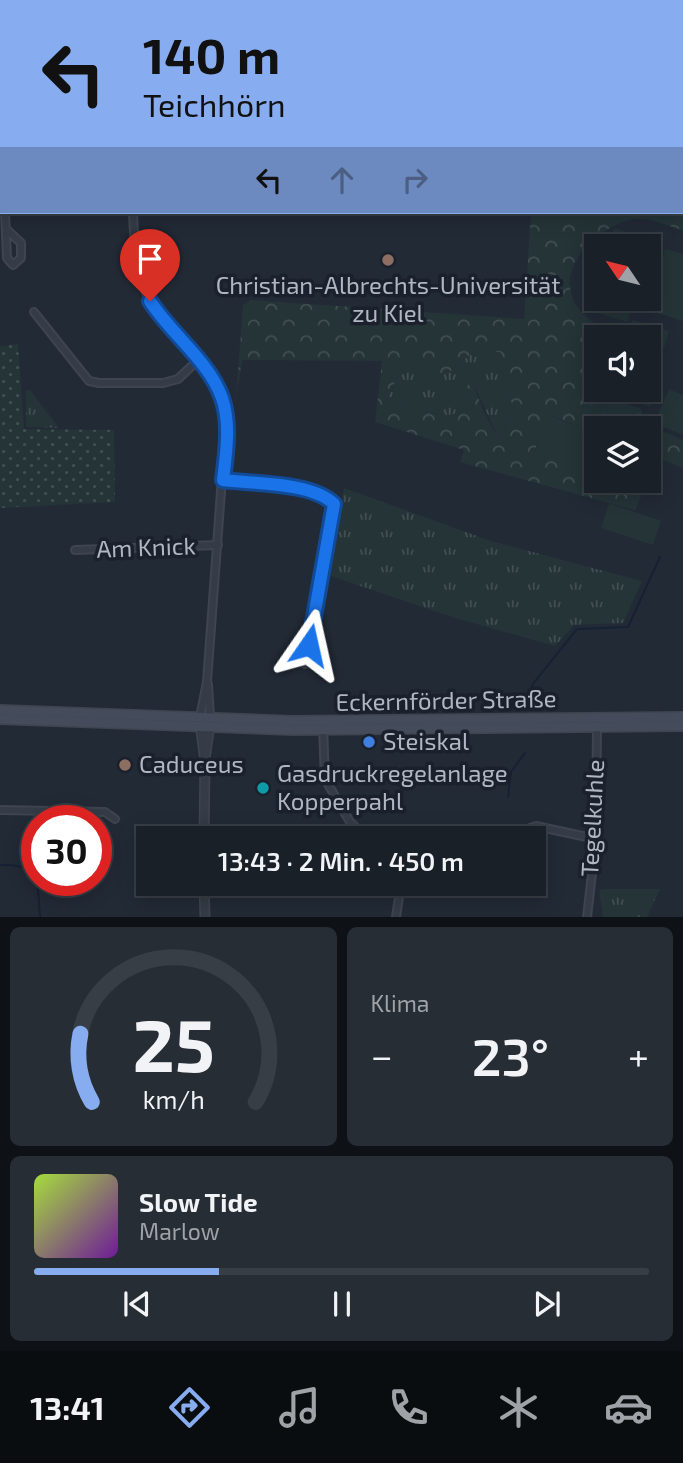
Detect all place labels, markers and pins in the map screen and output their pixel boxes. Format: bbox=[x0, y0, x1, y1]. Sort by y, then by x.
pin bbox=[120, 229, 180, 301]
marker: Christian-Albrechts-Universität zu Kiel bbox=[380, 252, 396, 268]
place label: Christian-Albrechts-Universität zu Kiel bbox=[216, 270, 560, 327]
place label: Steiskal bbox=[383, 726, 469, 755]
marker: Steiskal bbox=[361, 734, 377, 750]
place label: Caduceus bbox=[139, 749, 244, 778]
marker: Caduceus bbox=[117, 757, 133, 773]
place label: Gasdruckregelanlage Kopperpahl bbox=[277, 758, 508, 815]
marker: Gasdruckregelanlage Kopperpahl bbox=[255, 780, 271, 796]

